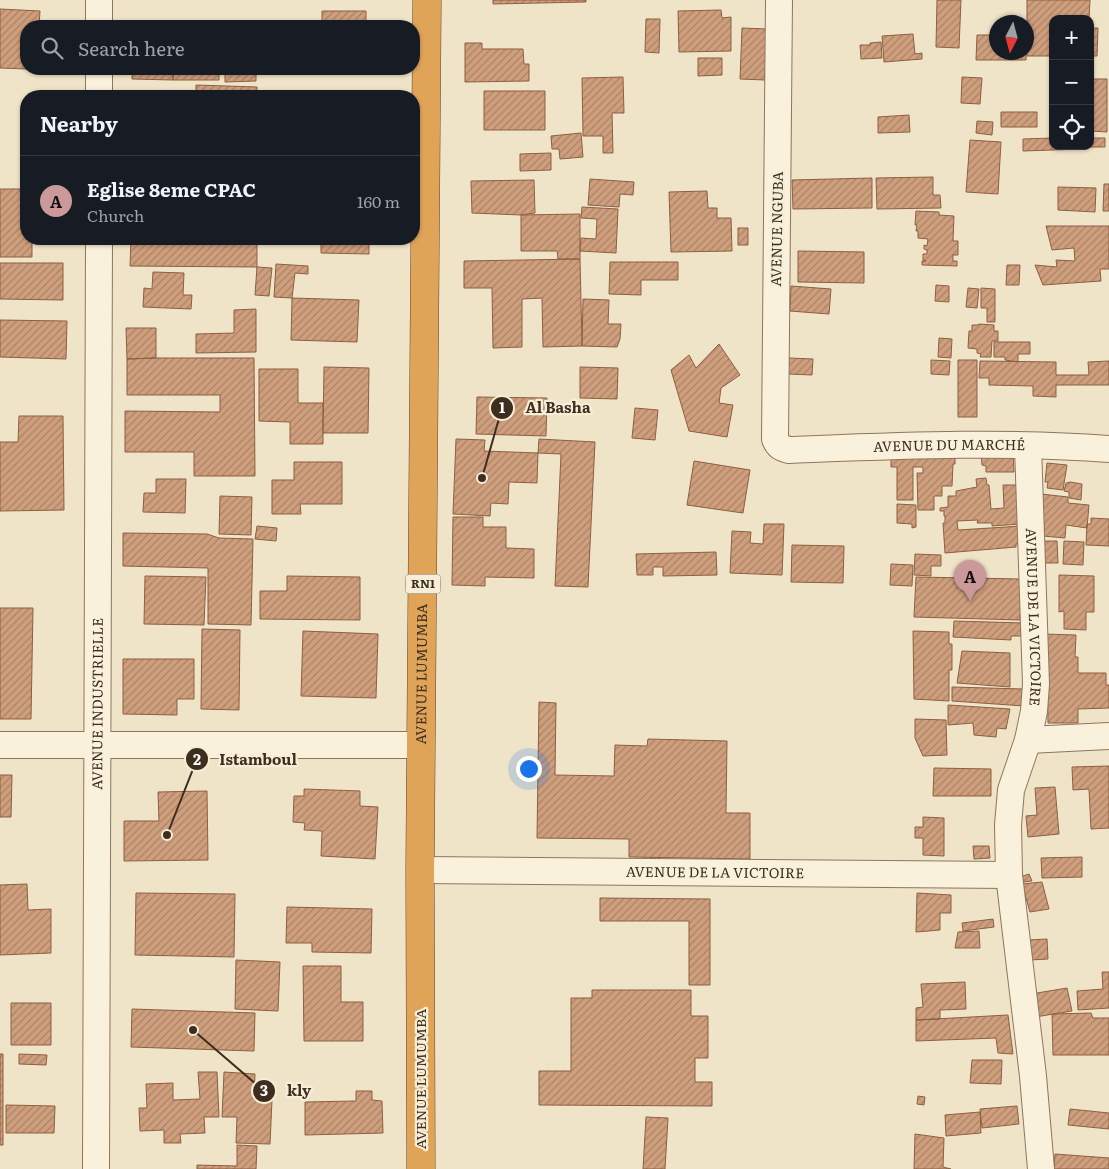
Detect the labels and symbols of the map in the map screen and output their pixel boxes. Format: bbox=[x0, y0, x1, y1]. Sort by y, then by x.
north arrow bbox=[989, 15, 1034, 60]
street label: AVENUE NGUBA bbox=[765, 170, 787, 287]
callout: Al Basha bbox=[490, 393, 600, 423]
text: 1 bbox=[499, 395, 505, 418]
text: Al Basha bbox=[525, 395, 591, 418]
street label: AVENUE DU MARCHÉ bbox=[873, 434, 1026, 456]
street label: AVENUE DE LA VICTOIRE bbox=[1022, 527, 1047, 707]
pin: A bbox=[954, 560, 986, 601]
road number: RN1 bbox=[406, 574, 440, 594]
street label: AVENUE LUMUMBA bbox=[410, 603, 431, 744]
street label: AVENUE INDUSTRIELLE bbox=[86, 618, 107, 790]
callout: Istamboul bbox=[185, 744, 307, 774]
text: 2 bbox=[193, 747, 201, 770]
text: Istamboul bbox=[219, 747, 297, 770]
your location bbox=[516, 756, 542, 782]
street label: AVENUE DE LA VICTOIRE bbox=[626, 861, 804, 882]
street label: AVENUE LUMUMBA bbox=[410, 1008, 430, 1149]
callout: kly bbox=[251, 1076, 321, 1106]
text: 3 bbox=[260, 1078, 268, 1101]
text: kly bbox=[287, 1078, 312, 1101]

